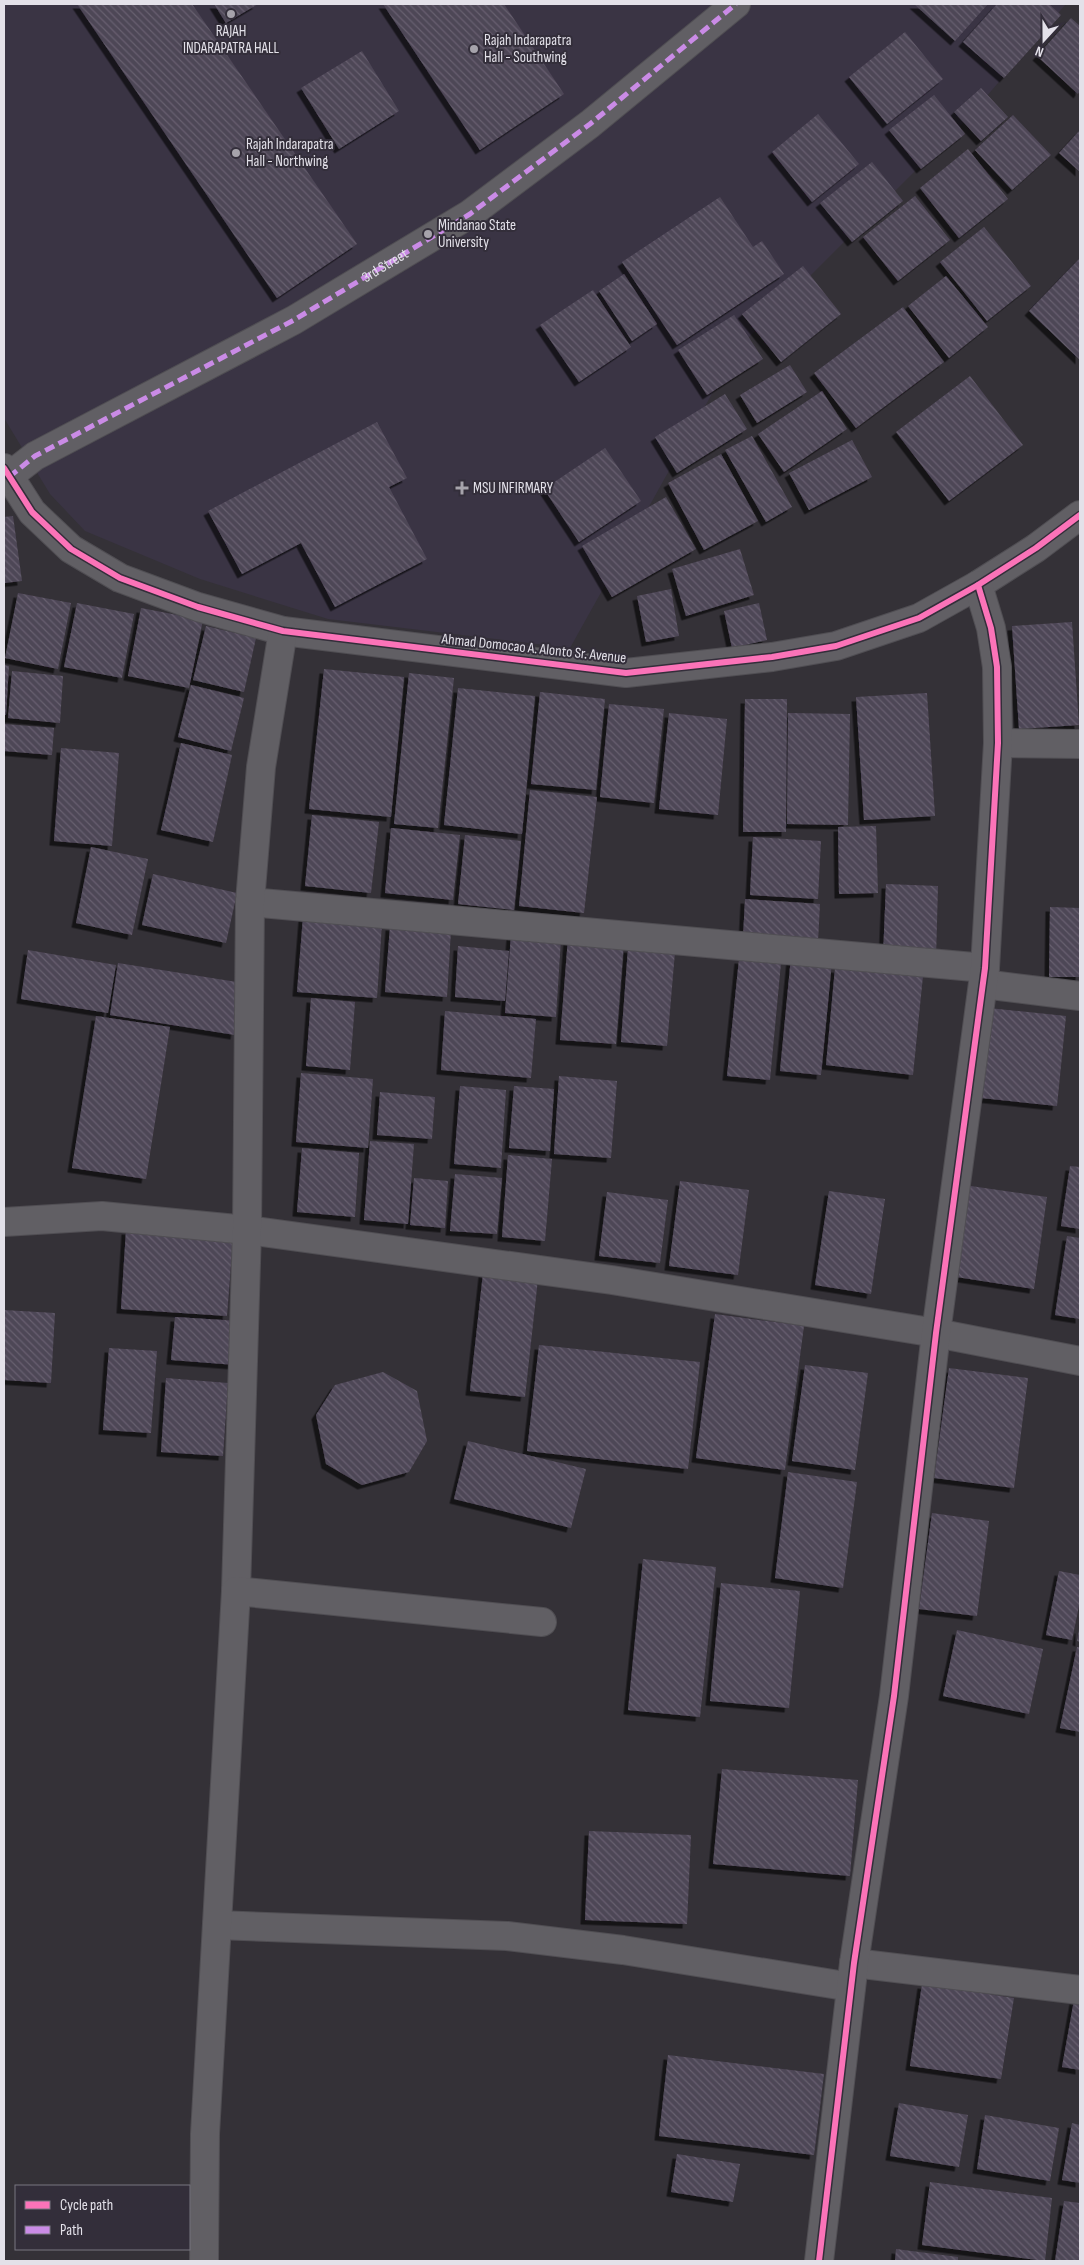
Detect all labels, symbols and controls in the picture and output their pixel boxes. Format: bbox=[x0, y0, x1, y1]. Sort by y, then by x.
marker: RAJAH INDARAPATRA HALL bbox=[225, 8, 237, 20]
north arrow bbox=[1019, 15, 1069, 65]
place label: RAJAH INDARAPATRA HALL bbox=[183, 22, 280, 58]
place label: Rajah Indarapatra Hall - Southwing bbox=[484, 31, 572, 67]
text: N bbox=[1033, 42, 1046, 61]
marker: Rajah Indarapatra Hall - Southwing bbox=[468, 43, 480, 55]
place label: Rajah Indarapatra Hall - Northwing bbox=[246, 135, 334, 171]
marker: Rajah Indarapatra Hall - Northwing bbox=[230, 147, 242, 159]
place label: Mindanao State University bbox=[438, 216, 516, 252]
marker: Mindanao State University bbox=[422, 228, 434, 240]
street label: 3rd Street bbox=[358, 244, 412, 287]
place label: MSU INFIRMARY bbox=[473, 479, 554, 498]
marker: MSU INFIRMARY bbox=[455, 481, 469, 495]
street label: Ahmad Domocao A. Alonto Sr. Avenue bbox=[440, 629, 627, 668]
legend bbox=[15, 2185, 190, 2250]
text: Cycle path bbox=[60, 2196, 113, 2215]
text: Path bbox=[60, 2221, 83, 2240]

